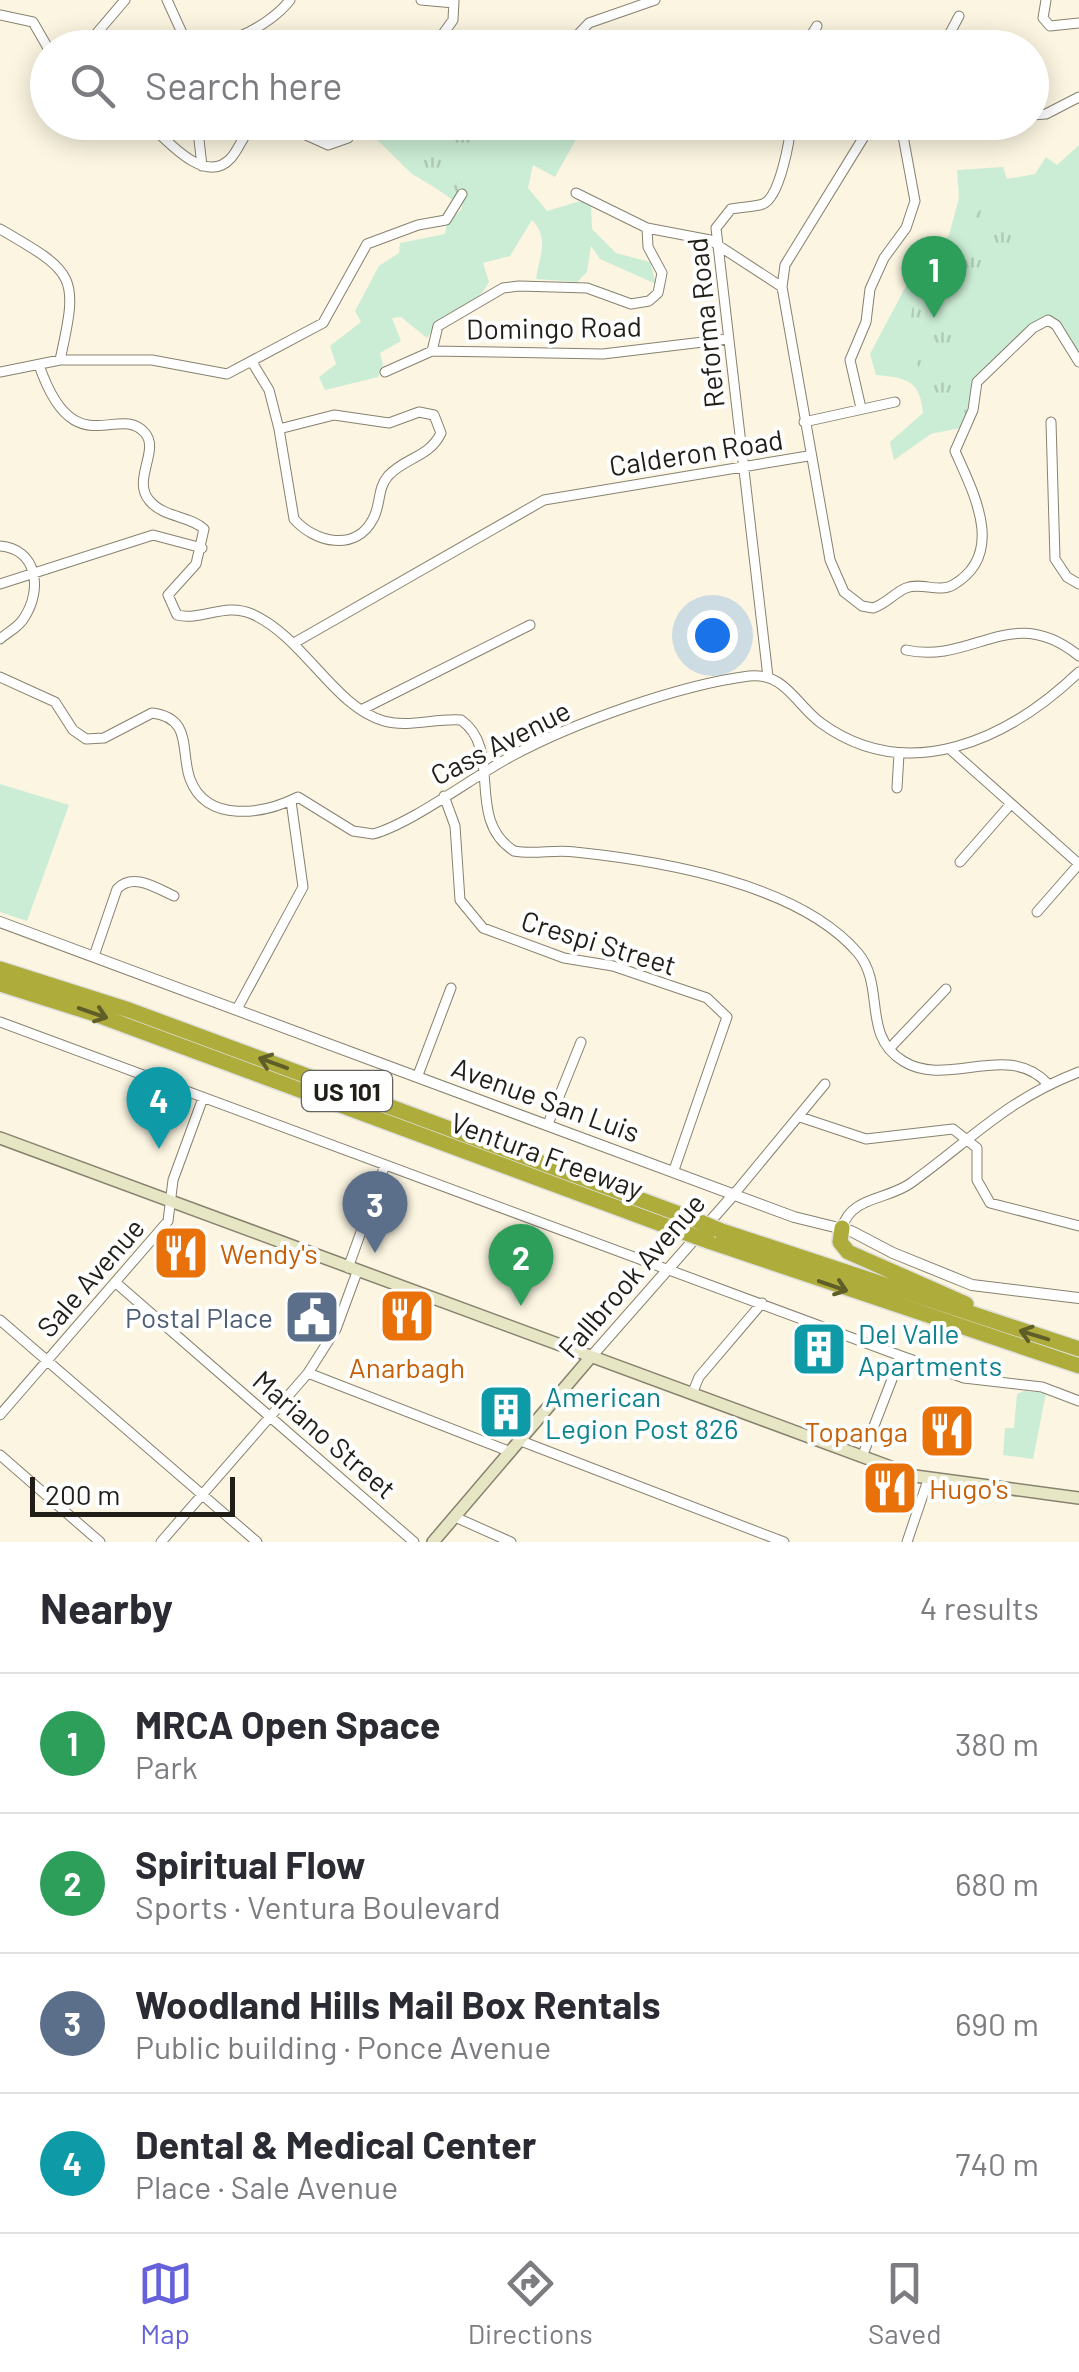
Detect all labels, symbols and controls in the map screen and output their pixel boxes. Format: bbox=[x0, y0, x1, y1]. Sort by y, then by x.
search box bbox=[30, 30, 1049, 140]
icon: search bbox=[65, 58, 120, 113]
text: Search here bbox=[145, 62, 343, 108]
street label: Reforma Road bbox=[679, 236, 731, 410]
pin: 1 bbox=[902, 236, 966, 318]
street label: Domingo Road bbox=[466, 308, 642, 346]
street label: Calderon Road bbox=[607, 421, 785, 483]
your location bbox=[687, 610, 738, 661]
street label: Cass Avenue bbox=[424, 692, 576, 792]
street label: Crespi Street bbox=[518, 902, 680, 982]
one-way arrow bbox=[77, 1006, 108, 1024]
street label: Avenue San Luis bbox=[447, 1049, 645, 1149]
one-way arrow bbox=[259, 1053, 289, 1071]
pin: 4 bbox=[126, 1066, 192, 1149]
road number: US 101 bbox=[302, 1071, 392, 1111]
street label: Ventura Freeway bbox=[446, 1104, 648, 1206]
pin: 3 bbox=[342, 1170, 408, 1253]
street label: Fallbrook Avenue bbox=[550, 1186, 712, 1364]
street label: Sale Avenue bbox=[29, 1211, 151, 1343]
restaurant icon: Wendy's bbox=[151, 1223, 211, 1283]
pin: 2 bbox=[488, 1224, 554, 1306]
place label: Wendy's bbox=[220, 1236, 318, 1270]
one-way arrow bbox=[816, 1278, 848, 1296]
restaurant icon: Anarbagh bbox=[377, 1286, 437, 1346]
public building icon: Postal Place bbox=[282, 1287, 342, 1347]
place label: Postal Place bbox=[125, 1300, 273, 1334]
place label: Del Valle Apartments bbox=[858, 1316, 1002, 1382]
building icon: Del Valle Apartments bbox=[789, 1319, 849, 1379]
one-way arrow bbox=[1019, 1325, 1050, 1343]
place label: Anarbagh bbox=[349, 1350, 465, 1384]
street label: Mariano Street bbox=[247, 1363, 403, 1505]
place label: American Legion Post 826 bbox=[545, 1379, 738, 1445]
building icon: American Legion Post 826 bbox=[476, 1382, 536, 1442]
restaurant icon: Topanga bbox=[917, 1401, 977, 1461]
place label: Topanga bbox=[805, 1414, 908, 1448]
restaurant icon: Hugo's bbox=[860, 1458, 920, 1518]
place label: Hugo's bbox=[929, 1471, 1009, 1505]
scale bar bbox=[30, 1472, 235, 1516]
text: 200 m bbox=[45, 1477, 120, 1511]
text: Nearby bbox=[40, 1582, 173, 1632]
text: 4 results bbox=[920, 1588, 1039, 1626]
text: MRCA Open Space bbox=[135, 1701, 440, 1747]
text: 1 bbox=[67, 1724, 78, 1762]
text: 380 m bbox=[955, 1724, 1039, 1762]
text: Park bbox=[135, 1747, 198, 1785]
text: Spiritual Flow bbox=[135, 1841, 366, 1887]
text: 2 bbox=[64, 1864, 81, 1902]
text: 680 m bbox=[955, 1864, 1039, 1902]
text: Sports · Ventura Boulevard bbox=[135, 1887, 501, 1925]
text: Woodland Hills Mail Box Rentals bbox=[135, 1981, 661, 2027]
text: 3 bbox=[64, 2004, 81, 2042]
text: 690 m bbox=[955, 2004, 1039, 2042]
text: Public building · Ponce Avenue bbox=[135, 2027, 551, 2065]
text: Dental & Medical Center bbox=[135, 2121, 536, 2167]
text: 4 bbox=[63, 2144, 82, 2182]
text: 740 m bbox=[955, 2144, 1039, 2182]
text: Place · Sale Avenue bbox=[135, 2167, 398, 2205]
tab: Map bbox=[138, 2256, 193, 2350]
tab: Directions bbox=[468, 2256, 593, 2350]
tab: Saved bbox=[868, 2256, 941, 2350]

